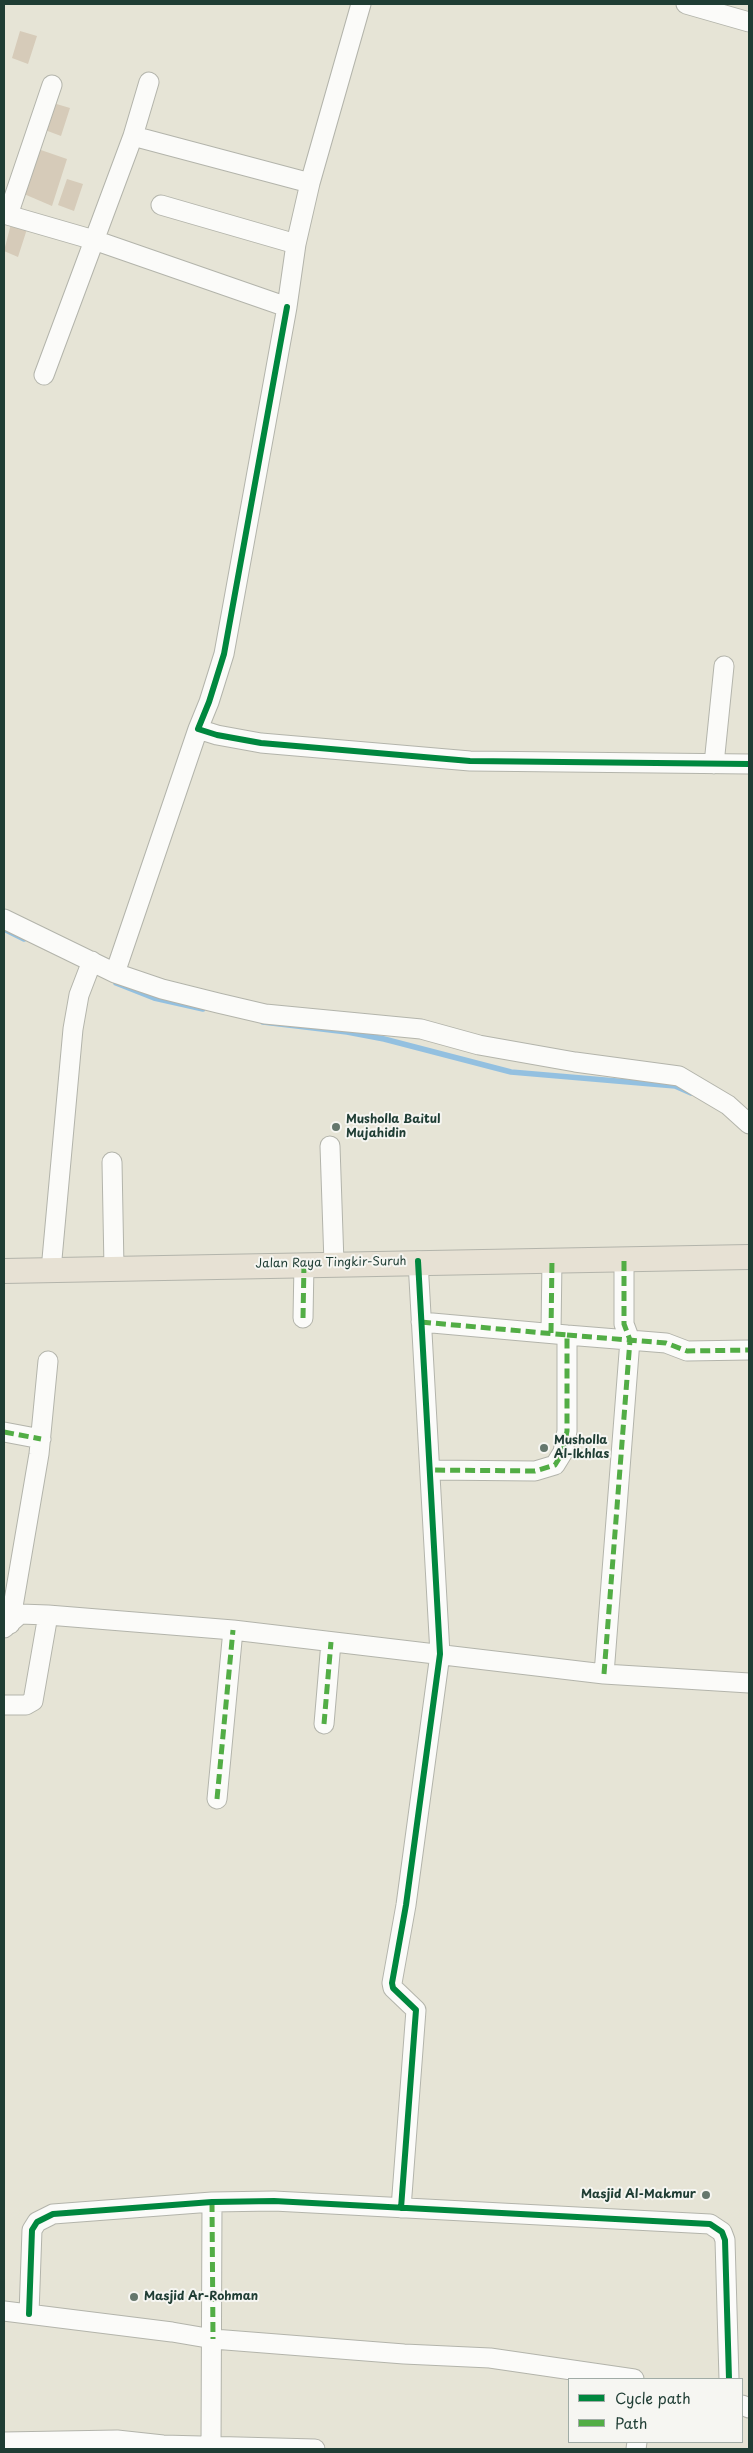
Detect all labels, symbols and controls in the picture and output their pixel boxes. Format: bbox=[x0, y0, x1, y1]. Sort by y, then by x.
place label: Musholla Baitul Mujahidin bbox=[346, 1113, 440, 1141]
marker: Musholla Baitul Mujahidin bbox=[330, 1121, 342, 1133]
street label: Jalan Raya Tingkir-Suruh bbox=[255, 1254, 407, 1272]
place label: Musholla Al-Ikhlas bbox=[554, 1434, 609, 1462]
marker: Musholla Al-Ikhlas bbox=[538, 1442, 550, 1454]
place label: Masjid Al-Makmur bbox=[581, 2188, 696, 2202]
marker: Masjid Al-Makmur bbox=[700, 2189, 712, 2201]
place label: Masjid Ar-Rohman bbox=[144, 2290, 258, 2304]
marker: Masjid Ar-Rohman bbox=[128, 2291, 140, 2303]
legend bbox=[568, 2378, 743, 2443]
text: Cycle path bbox=[615, 2386, 691, 2409]
text: Path bbox=[615, 2411, 647, 2434]

